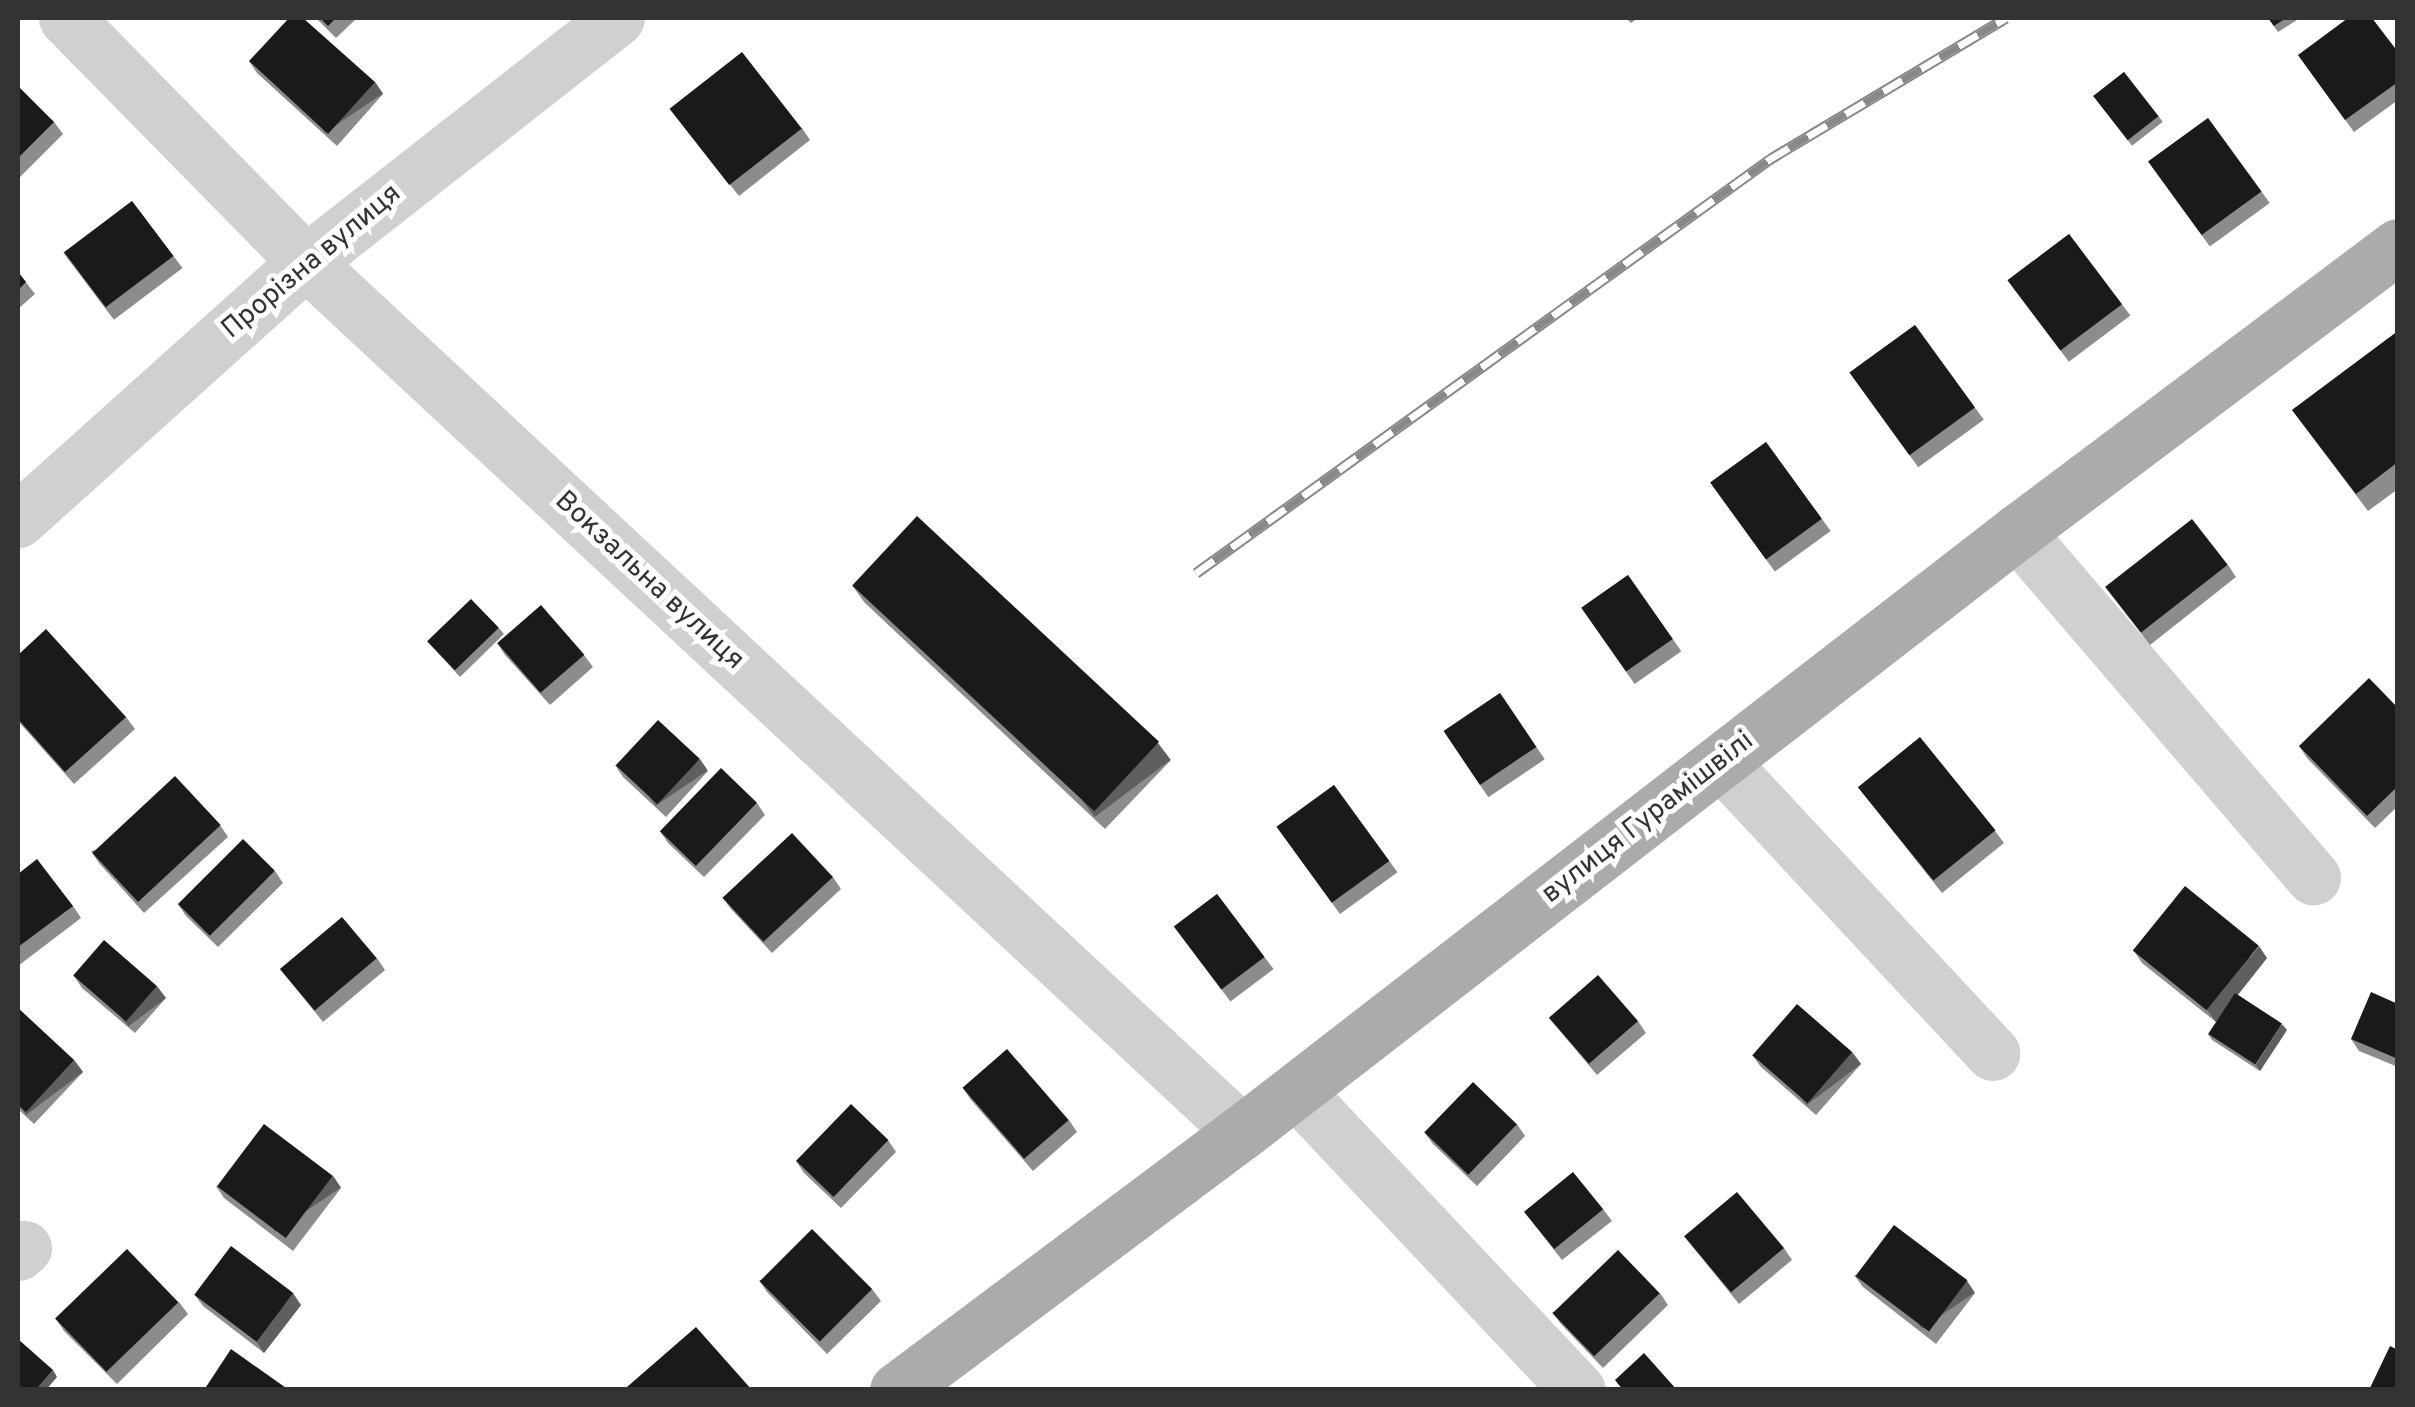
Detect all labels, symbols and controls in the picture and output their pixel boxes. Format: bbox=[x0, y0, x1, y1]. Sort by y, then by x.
street label: Прорізна вулиця bbox=[216, 177, 408, 347]
street label: Вокзальна вулиця bbox=[547, 485, 751, 677]
street label: вулиця Гурамішвілі bbox=[1535, 725, 1761, 911]

